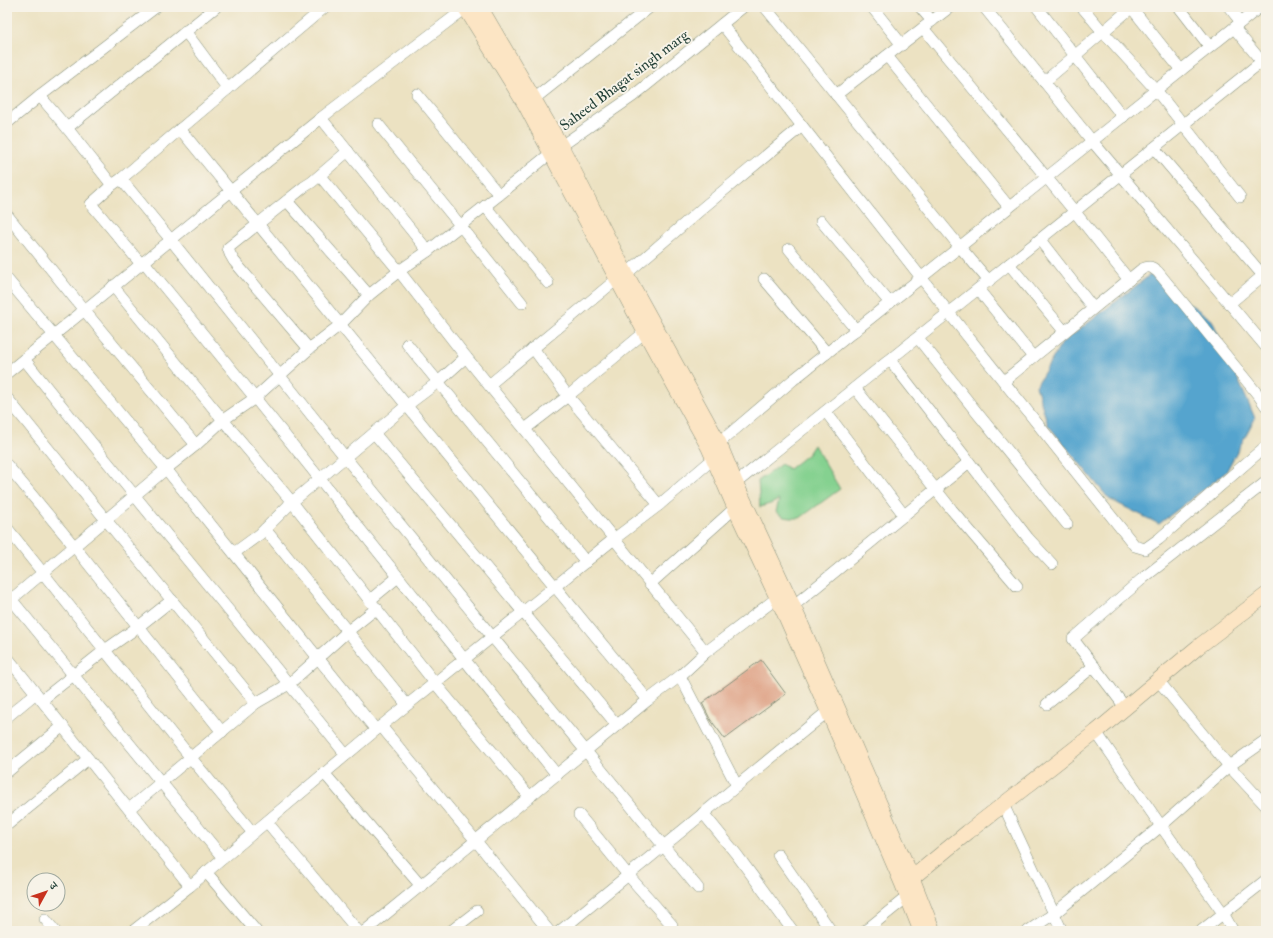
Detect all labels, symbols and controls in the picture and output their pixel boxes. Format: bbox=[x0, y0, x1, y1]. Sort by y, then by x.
street label: Saheed Bhagat singh marg bbox=[556, 25, 693, 135]
north arrow bbox=[26, 872, 66, 912]
text: उ bbox=[46, 879, 61, 893]

